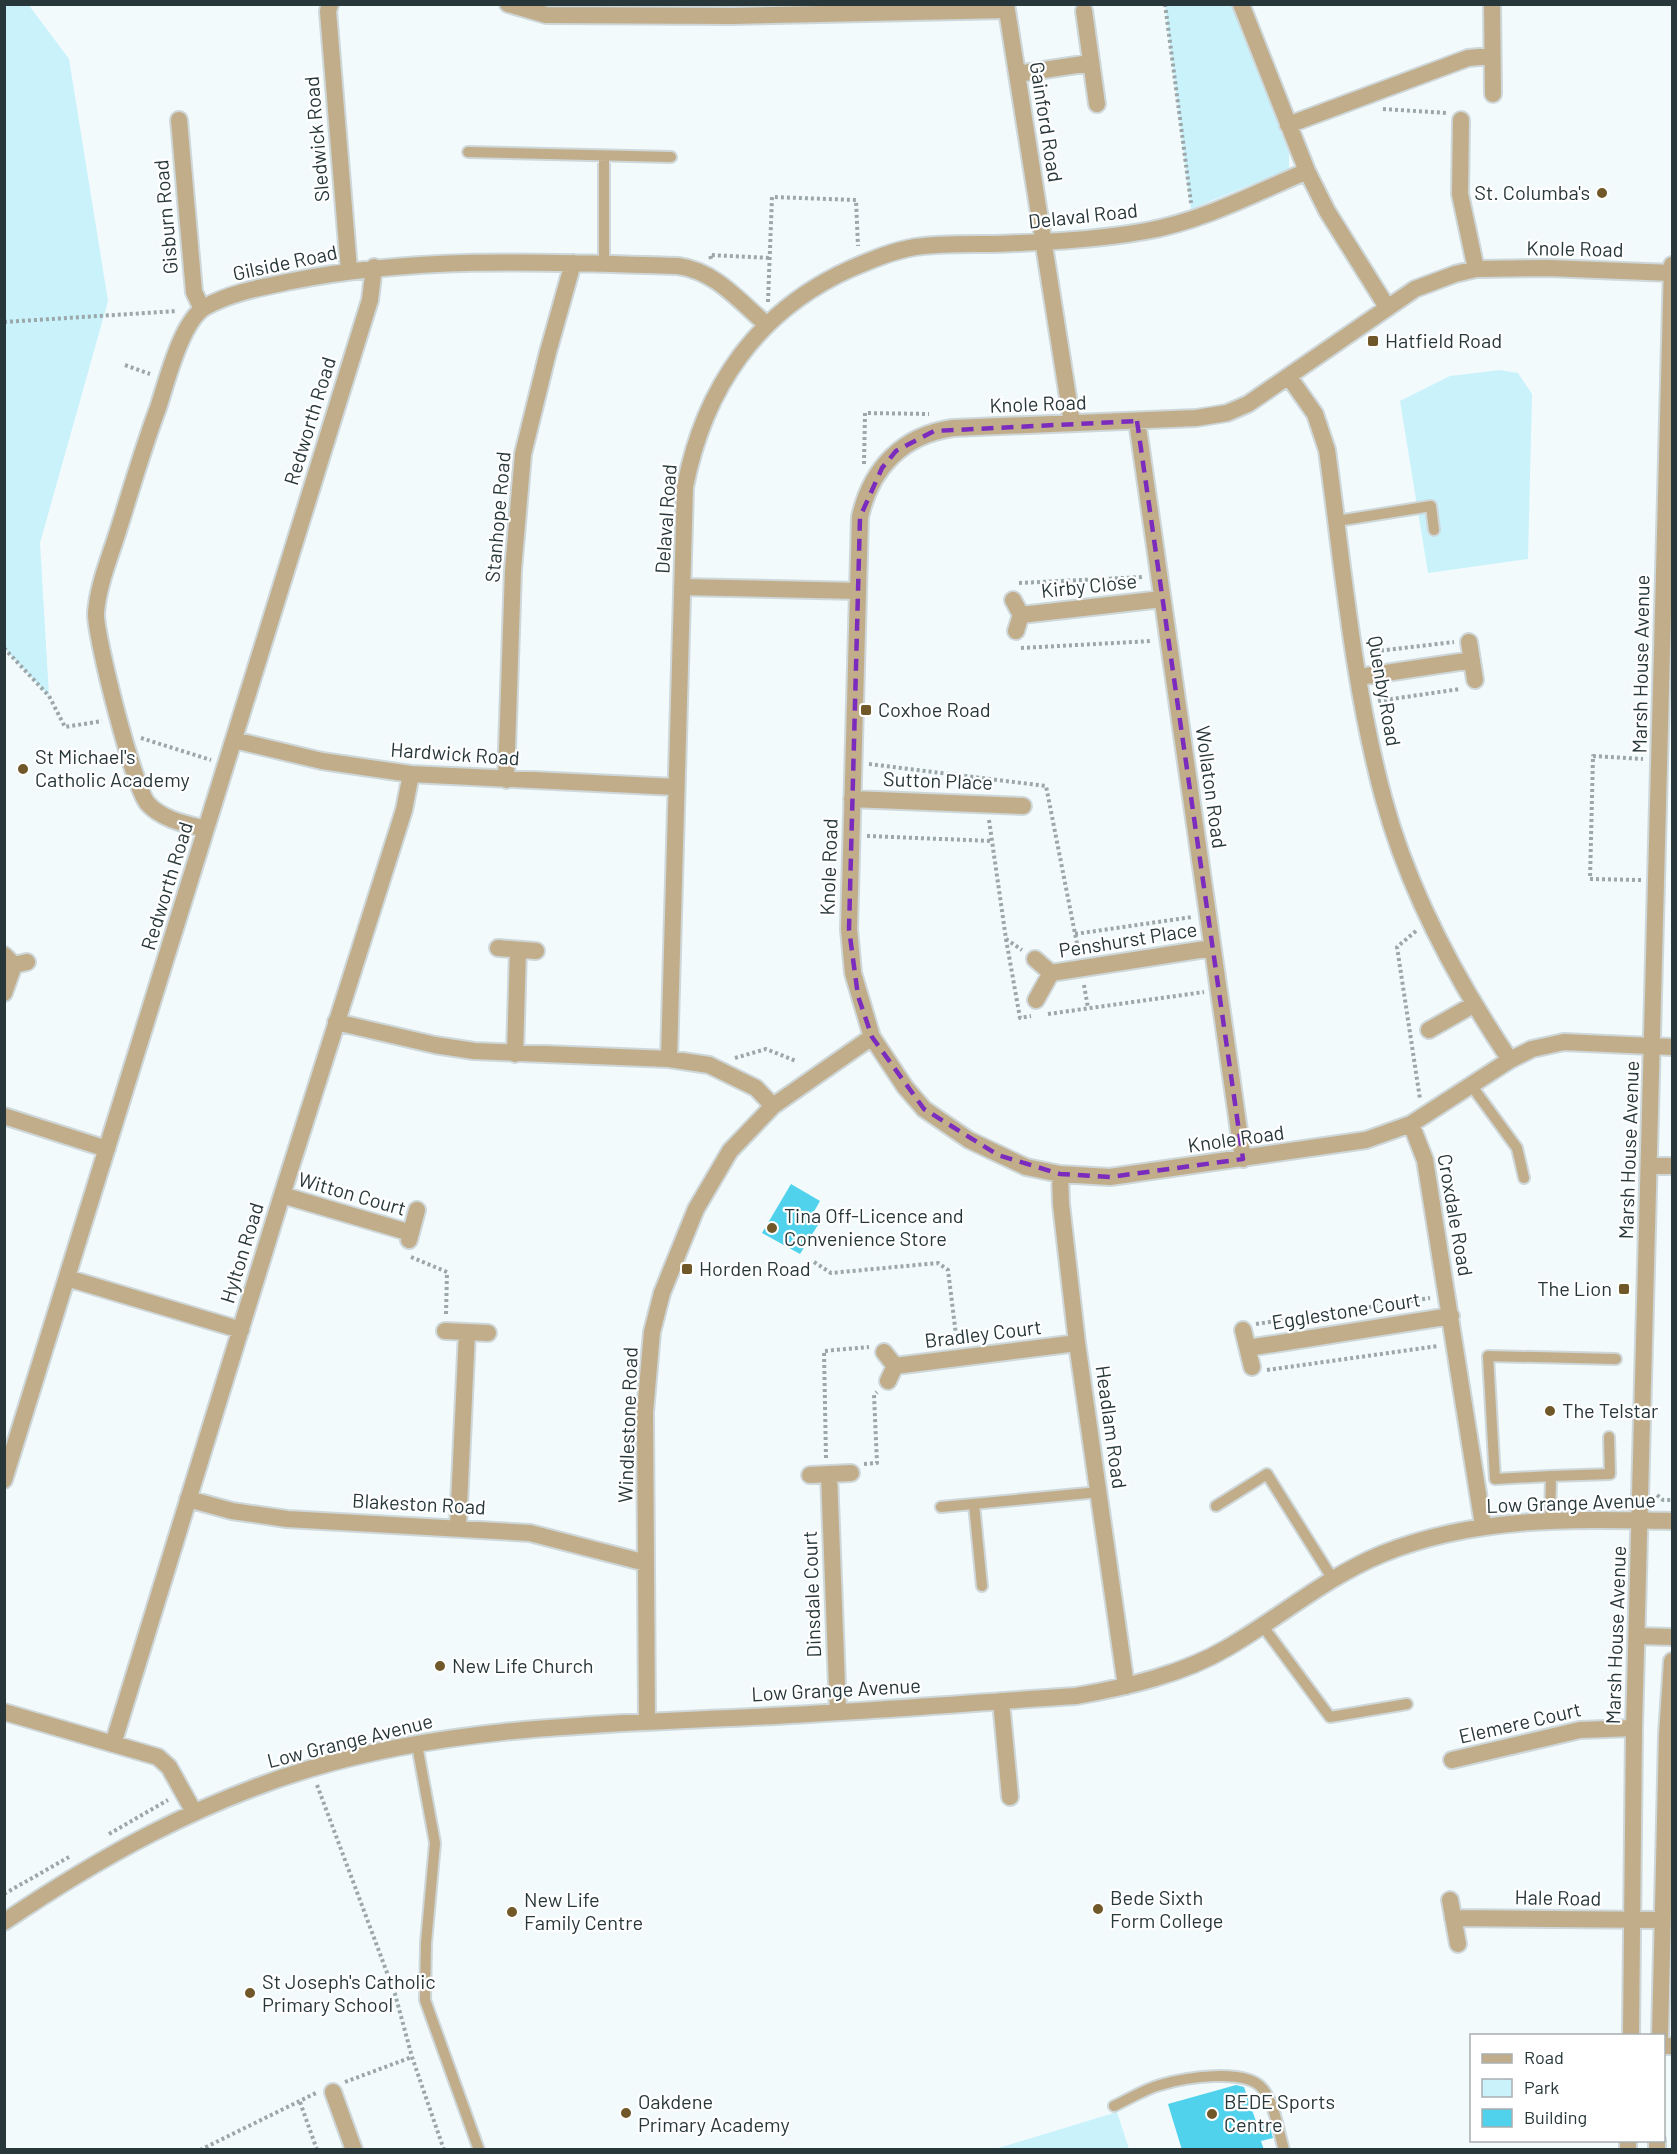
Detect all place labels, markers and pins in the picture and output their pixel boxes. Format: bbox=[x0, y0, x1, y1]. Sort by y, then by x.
place label: St. Columba's bbox=[1474, 180, 1590, 204]
marker: St. Columba's bbox=[1595, 186, 1609, 200]
place label: Hatfield Road bbox=[1385, 328, 1502, 352]
marker: Hatfield Road bbox=[1366, 334, 1380, 348]
place label: Coxhoe Road bbox=[878, 697, 991, 721]
marker: Coxhoe Road bbox=[859, 703, 873, 717]
place label: St Michael's Catholic Academy bbox=[35, 744, 190, 791]
marker: St Michael's Catholic Academy bbox=[16, 762, 30, 776]
place label: Tina Off-Licence and Convenience Store bbox=[784, 1203, 964, 1250]
marker: Tina Off-Licence and Convenience Store bbox=[765, 1221, 779, 1235]
place label: Horden Road bbox=[699, 1256, 811, 1280]
marker: Horden Road bbox=[680, 1262, 694, 1276]
place label: The Lion bbox=[1537, 1276, 1612, 1300]
marker: The Lion bbox=[1617, 1282, 1631, 1296]
place label: The Telstar bbox=[1562, 1398, 1658, 1422]
marker: The Telstar bbox=[1543, 1404, 1557, 1418]
place label: New Life Church bbox=[452, 1653, 594, 1677]
marker: New Life Church bbox=[433, 1659, 447, 1673]
place label: Bede Sixth Form College bbox=[1110, 1885, 1224, 1932]
place label: New Life Family Centre bbox=[524, 1887, 643, 1934]
marker: Bede Sixth Form College bbox=[1091, 1902, 1105, 1916]
marker: New Life Family Centre bbox=[505, 1905, 519, 1919]
place label: St Joseph's Catholic Primary School bbox=[262, 1969, 436, 2016]
marker: St Joseph's Catholic Primary School bbox=[243, 1986, 257, 2000]
place label: Oakdene Primary Academy bbox=[638, 2089, 790, 2136]
place label: BEDE Sports Centre bbox=[1224, 2089, 1335, 2136]
marker: Oakdene Primary Academy bbox=[619, 2106, 633, 2120]
marker: BEDE Sports Centre bbox=[1205, 2107, 1219, 2121]

